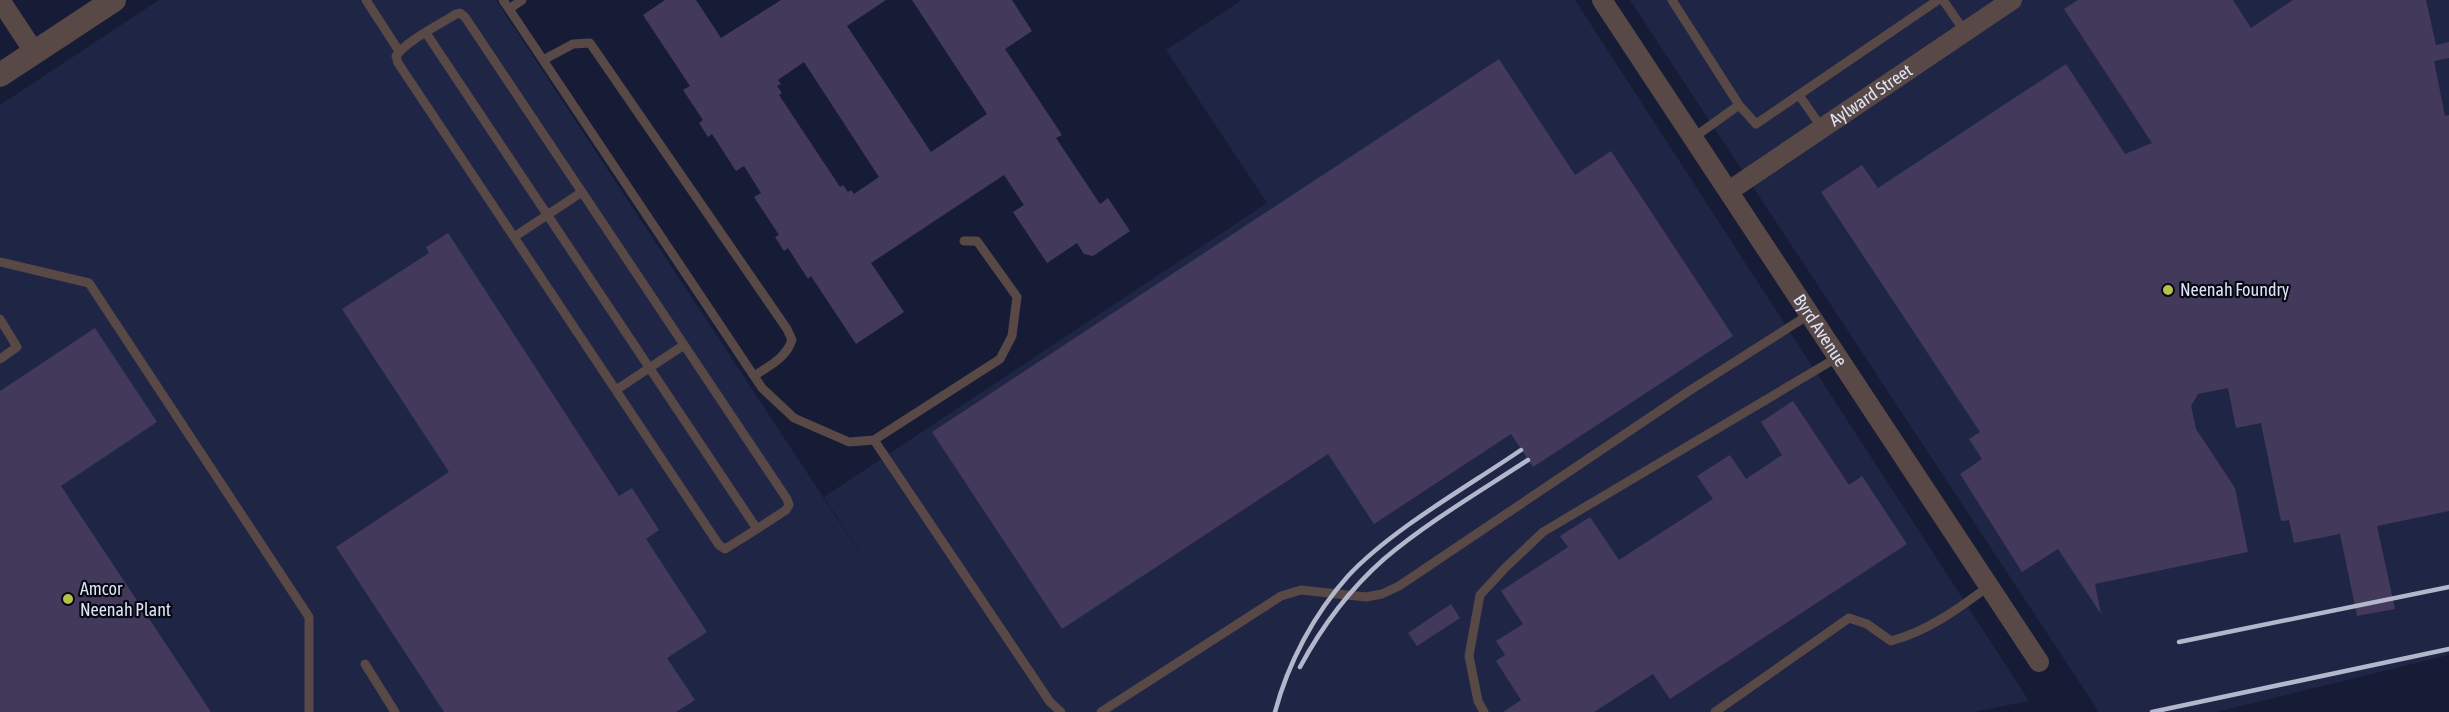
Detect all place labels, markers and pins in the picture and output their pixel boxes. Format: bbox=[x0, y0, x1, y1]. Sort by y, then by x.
place label: Neenah Foundry bbox=[2180, 279, 2289, 300]
marker: Neenah Foundry bbox=[2161, 283, 2175, 297]
place label: Amcor Neenah Plant bbox=[80, 578, 171, 620]
marker: Amcor Neenah Plant bbox=[61, 592, 75, 606]

